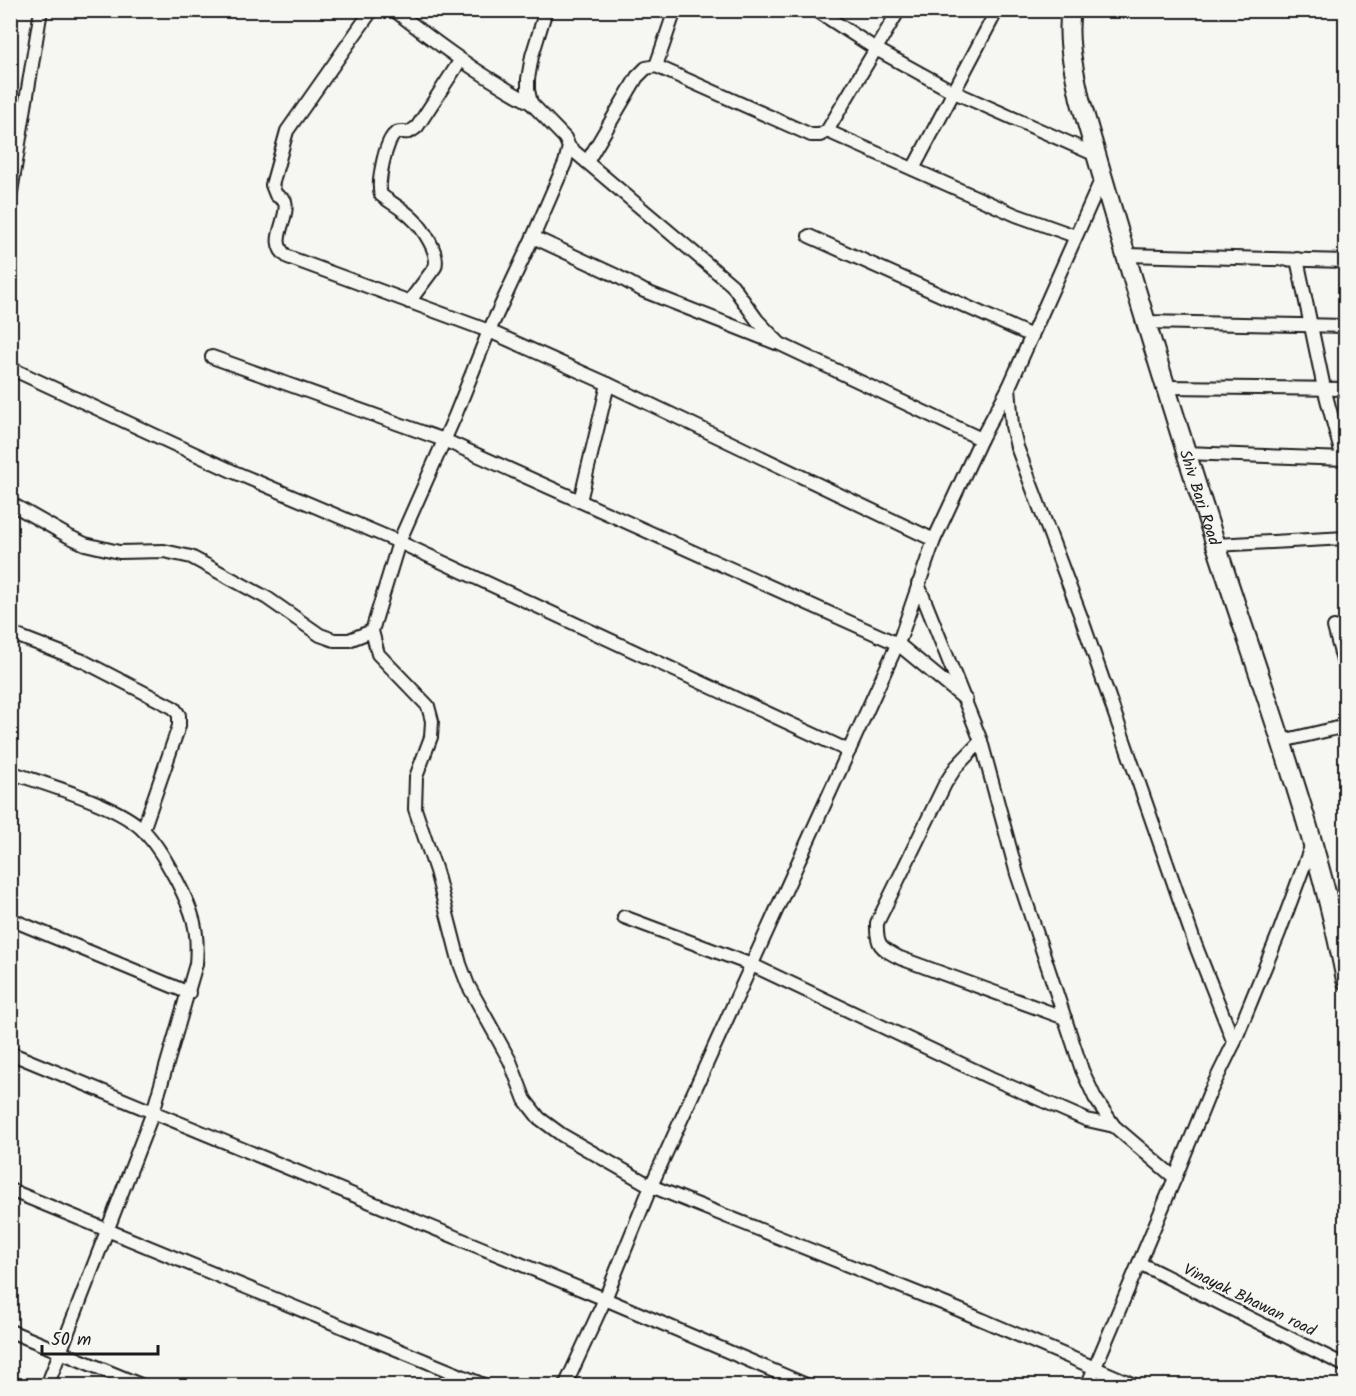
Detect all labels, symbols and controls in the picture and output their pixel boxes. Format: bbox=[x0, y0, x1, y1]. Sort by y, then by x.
street label: Shiv Bari Road bbox=[1172, 447, 1227, 550]
street label: Vinayak Bhawan road bbox=[1179, 1257, 1321, 1344]
scale bar bbox=[42, 1318, 158, 1356]
text: 50 m bbox=[51, 1326, 91, 1355]

